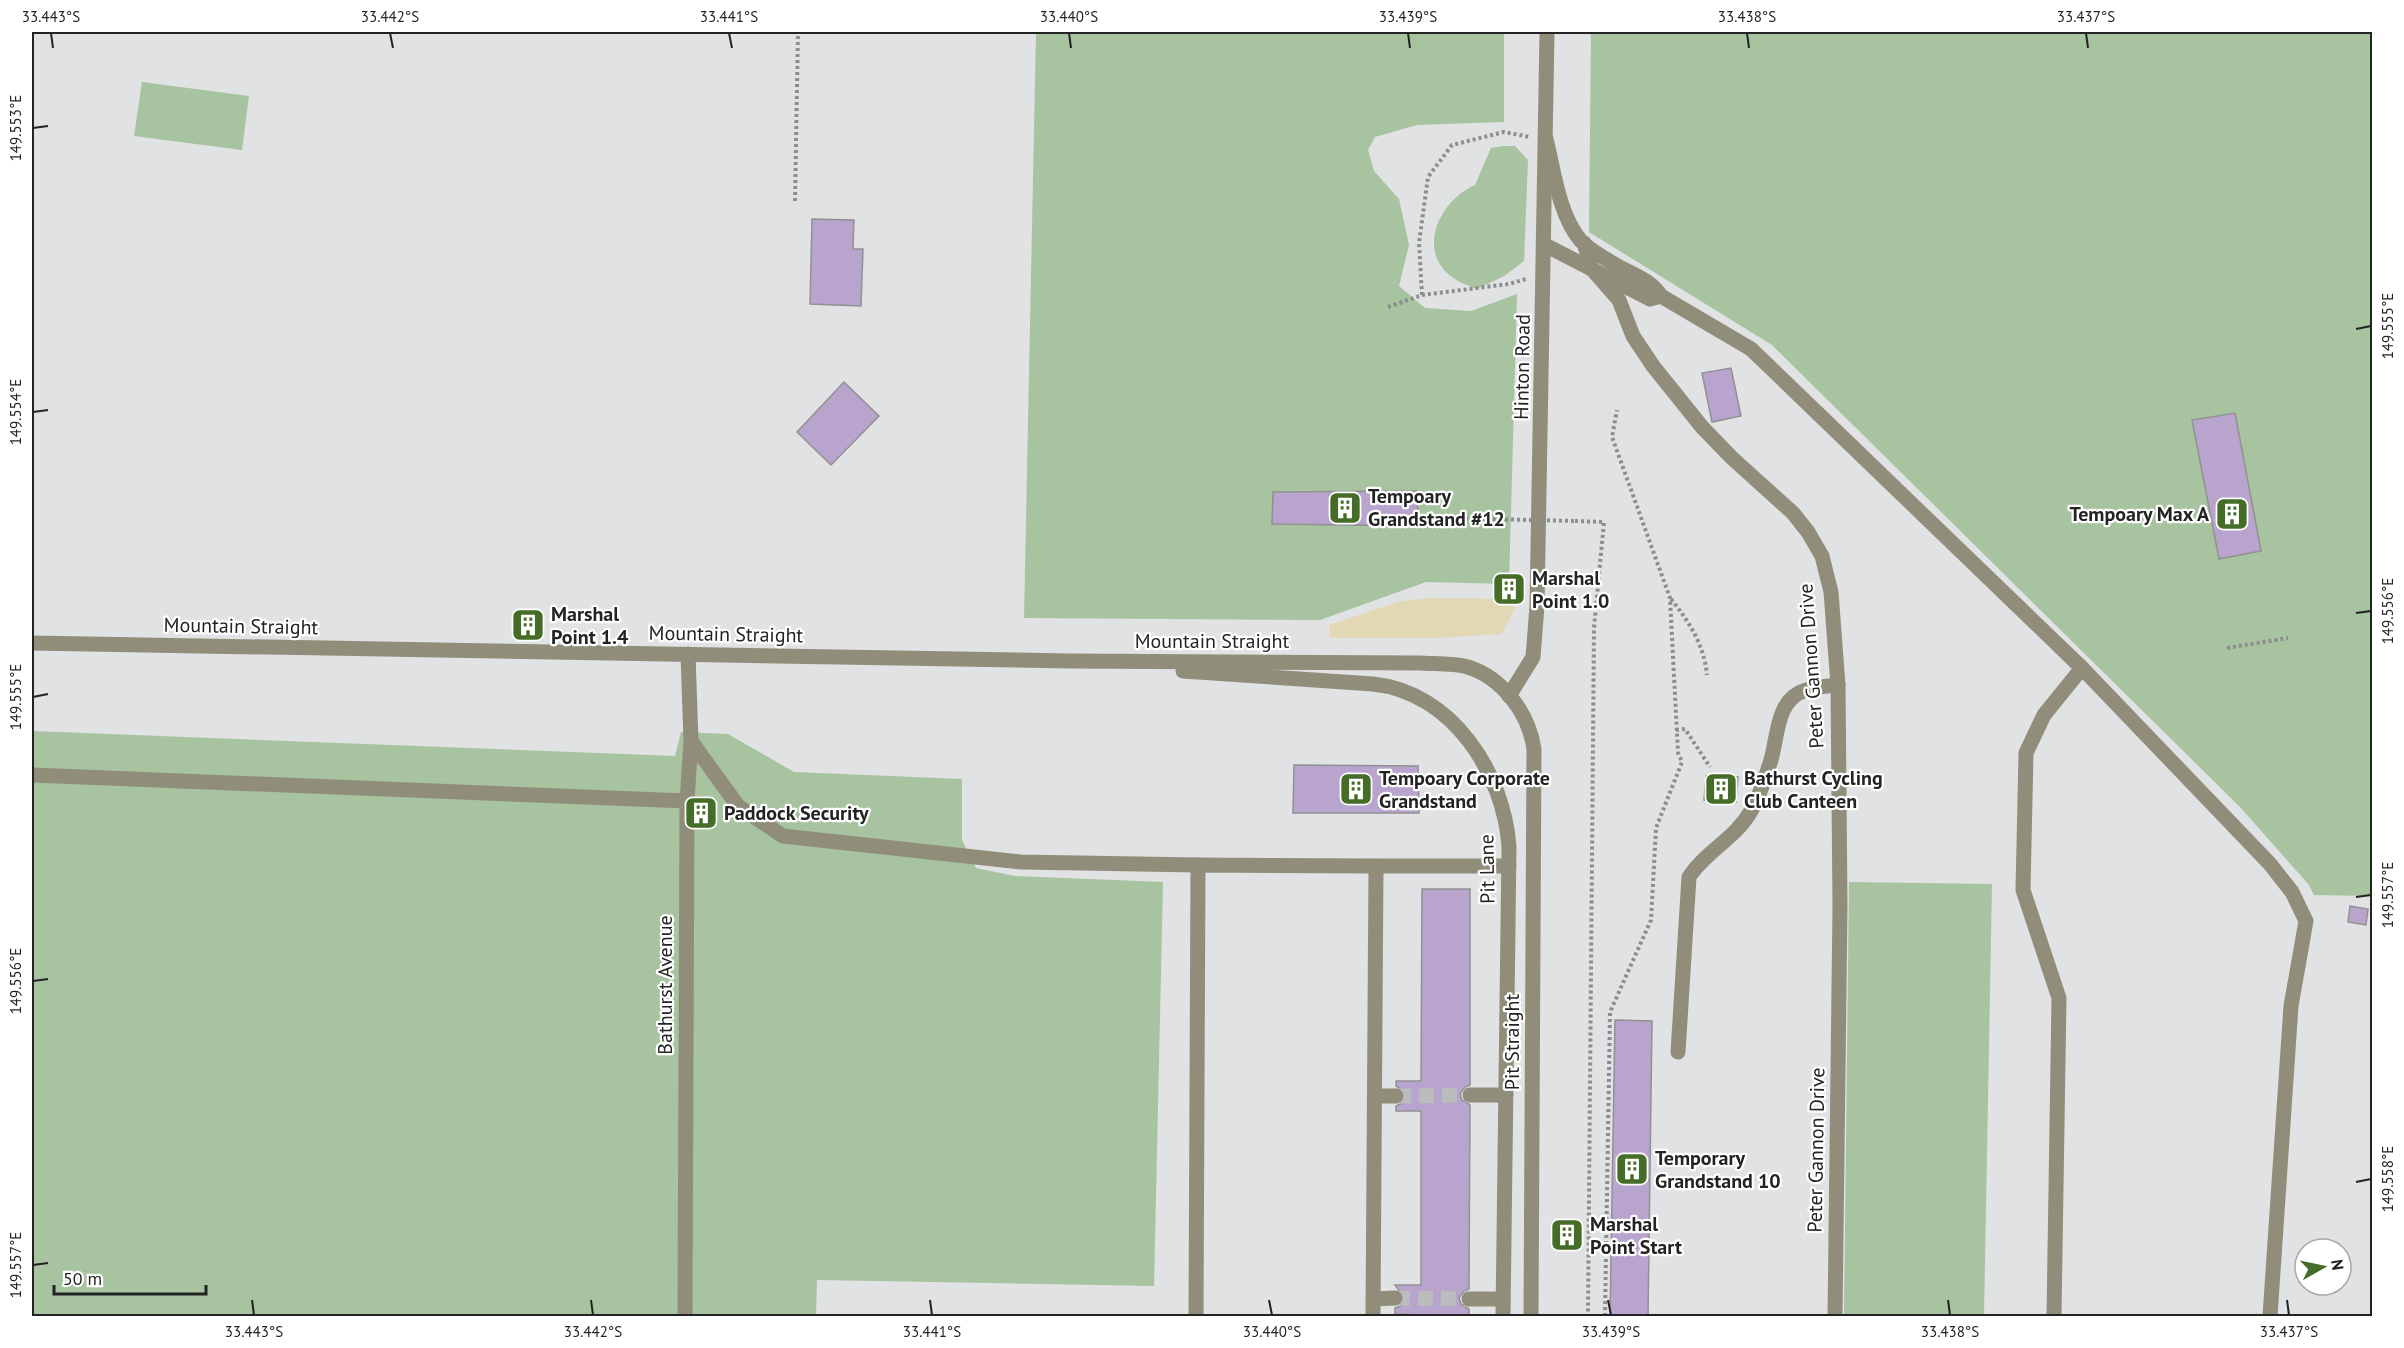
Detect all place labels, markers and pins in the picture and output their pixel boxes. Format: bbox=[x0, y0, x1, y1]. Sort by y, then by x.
place label: Tempoary Grandstand #12 bbox=[1368, 483, 1505, 532]
building icon: Tempoary Grandstand #12 bbox=[1327, 490, 1363, 526]
building icon: Tempoary Max A bbox=[2214, 496, 2250, 532]
place label: Tempoary Max A bbox=[2069, 501, 2210, 527]
place label: Marshal Point 1.0 bbox=[1532, 565, 1609, 614]
building icon: Marshal Point 1.0 bbox=[1491, 571, 1527, 607]
place label: Marshal Point 1.4 bbox=[551, 601, 629, 650]
building icon: Marshal Point 1.4 bbox=[510, 607, 546, 643]
place label: Tempoary Corporate Grandstand bbox=[1379, 765, 1550, 814]
place label: Bathurst Cycling Club Canteen bbox=[1744, 765, 1883, 814]
building icon: Tempoary Corporate Grandstand bbox=[1338, 771, 1374, 807]
building icon: Bathurst Cycling Club Canteen bbox=[1703, 771, 1739, 807]
building icon: Paddock Security bbox=[683, 795, 719, 831]
place label: Paddock Security bbox=[724, 800, 869, 826]
place label: Temporary Grandstand 10 bbox=[1655, 1145, 1781, 1194]
building icon: Temporary Grandstand 10 bbox=[1614, 1151, 1650, 1187]
place label: Marshal Point Start bbox=[1590, 1211, 1682, 1260]
building icon: Marshal Point Start bbox=[1549, 1217, 1585, 1253]

